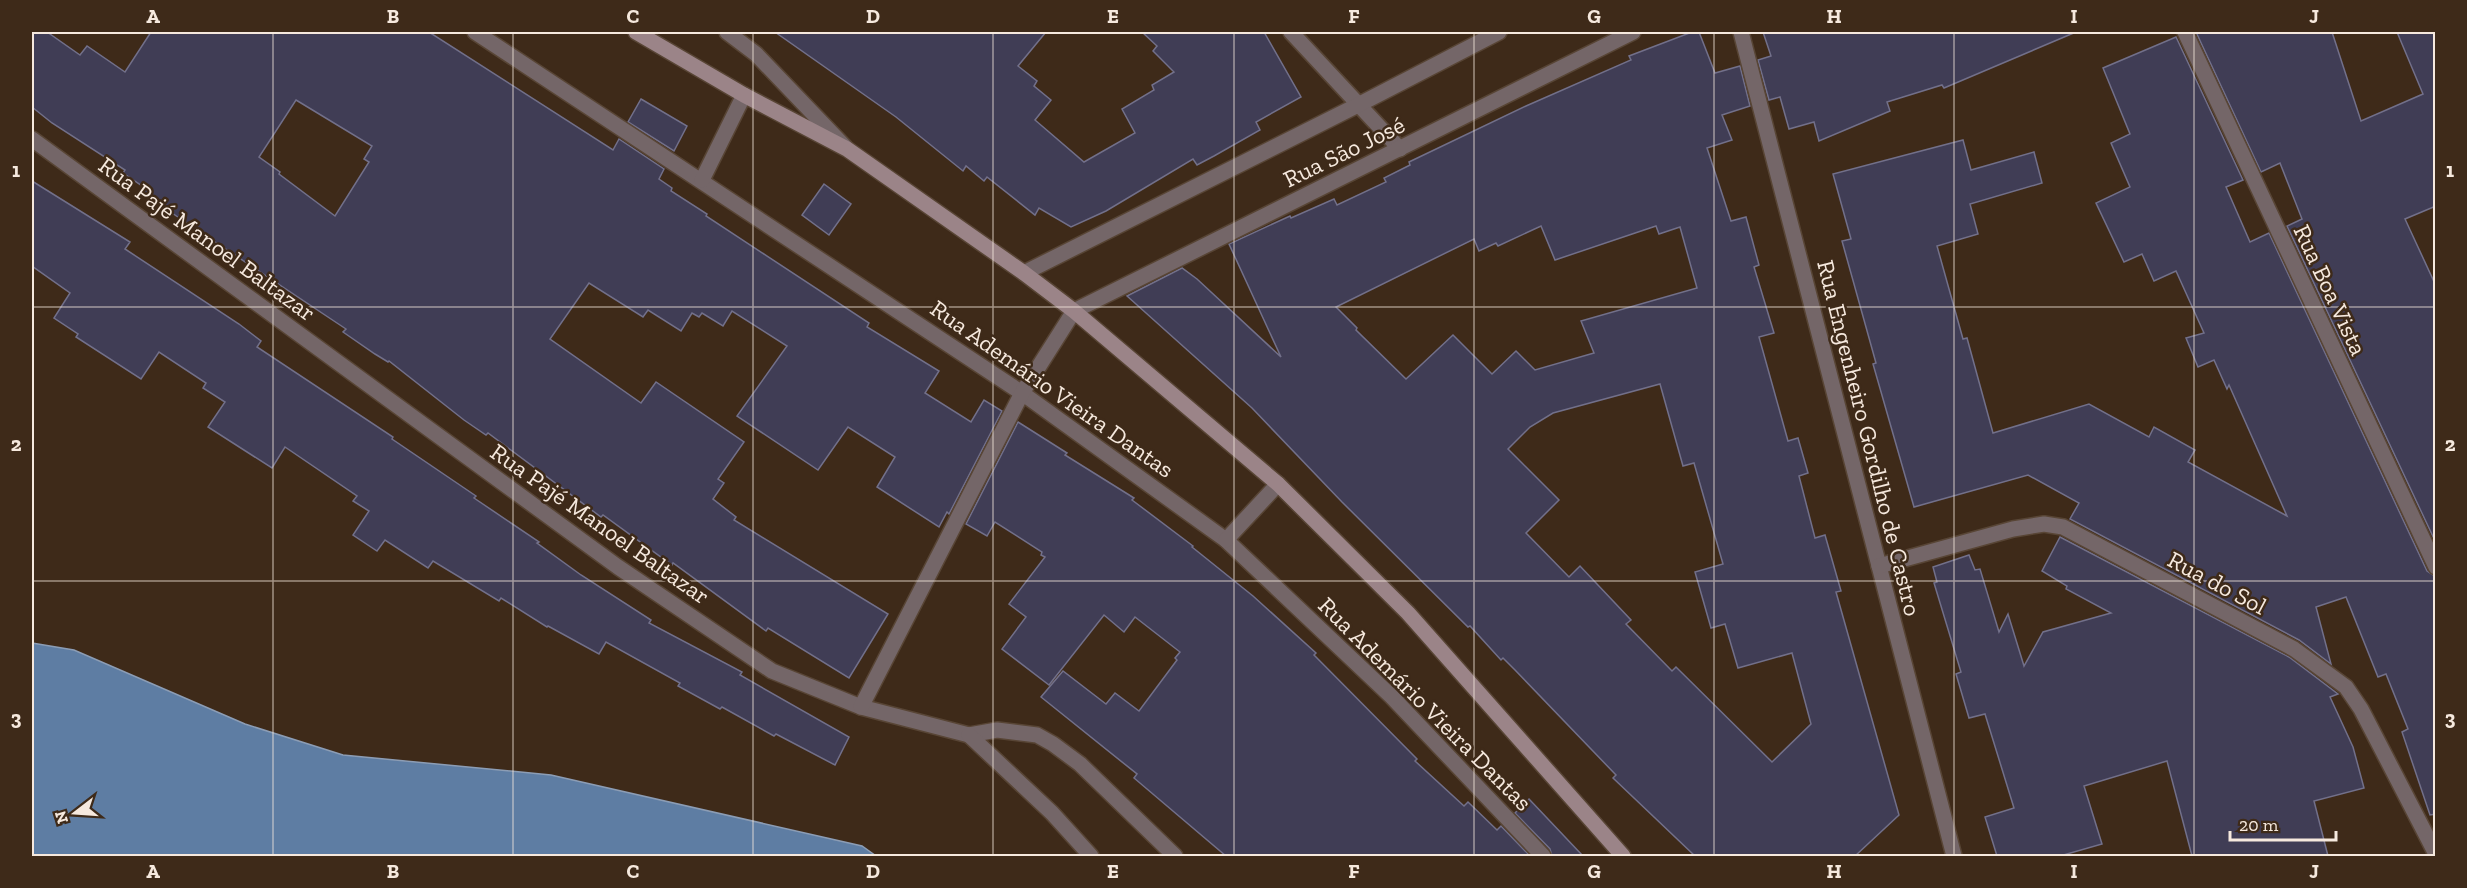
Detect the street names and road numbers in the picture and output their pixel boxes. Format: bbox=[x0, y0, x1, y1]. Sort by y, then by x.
street label: Rua São José bbox=[1278, 110, 1409, 193]
street label: Rua Pajé Manoel Baltazar bbox=[93, 150, 321, 327]
street label: Rua Boa Vista bbox=[2287, 220, 2374, 360]
street label: Rua Engenheiro Gordilho de Castro bbox=[1811, 257, 1928, 619]
street label: Rua Ademário Vieira Dantas bbox=[925, 293, 1180, 484]
street label: Rua Pajé Manoel Baltazar bbox=[485, 437, 715, 610]
street label: Rua do Sol bbox=[2163, 544, 2272, 621]
street label: Rua Ademário Vieira Dantas bbox=[1312, 591, 1538, 817]

